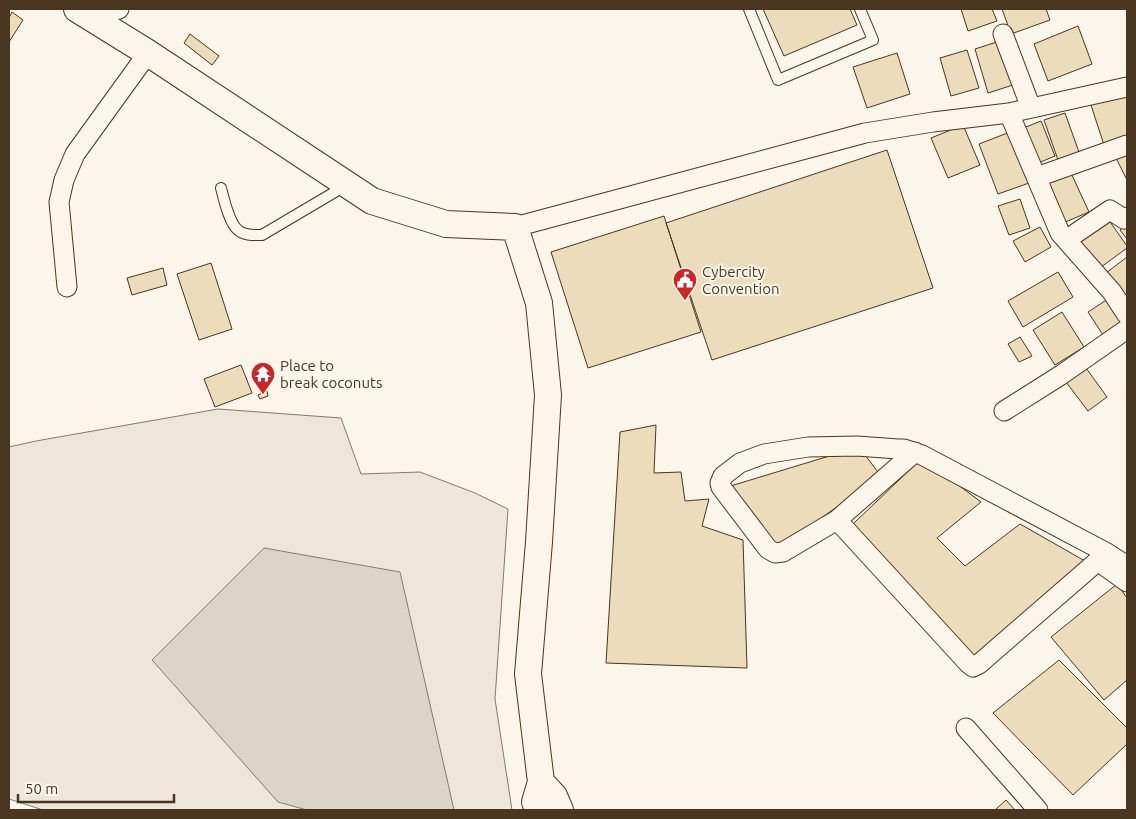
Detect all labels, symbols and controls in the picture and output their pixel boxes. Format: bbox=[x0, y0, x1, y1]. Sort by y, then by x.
place label: Cybercity Convention bbox=[702, 263, 780, 297]
public building icon: Cybercity Convention bbox=[672, 267, 698, 301]
place label: Place to break coconuts bbox=[280, 357, 382, 391]
temple icon: Place to break coconuts bbox=[250, 361, 276, 395]
scale bar bbox=[18, 772, 174, 804]
text: 50 m bbox=[25, 780, 58, 797]

